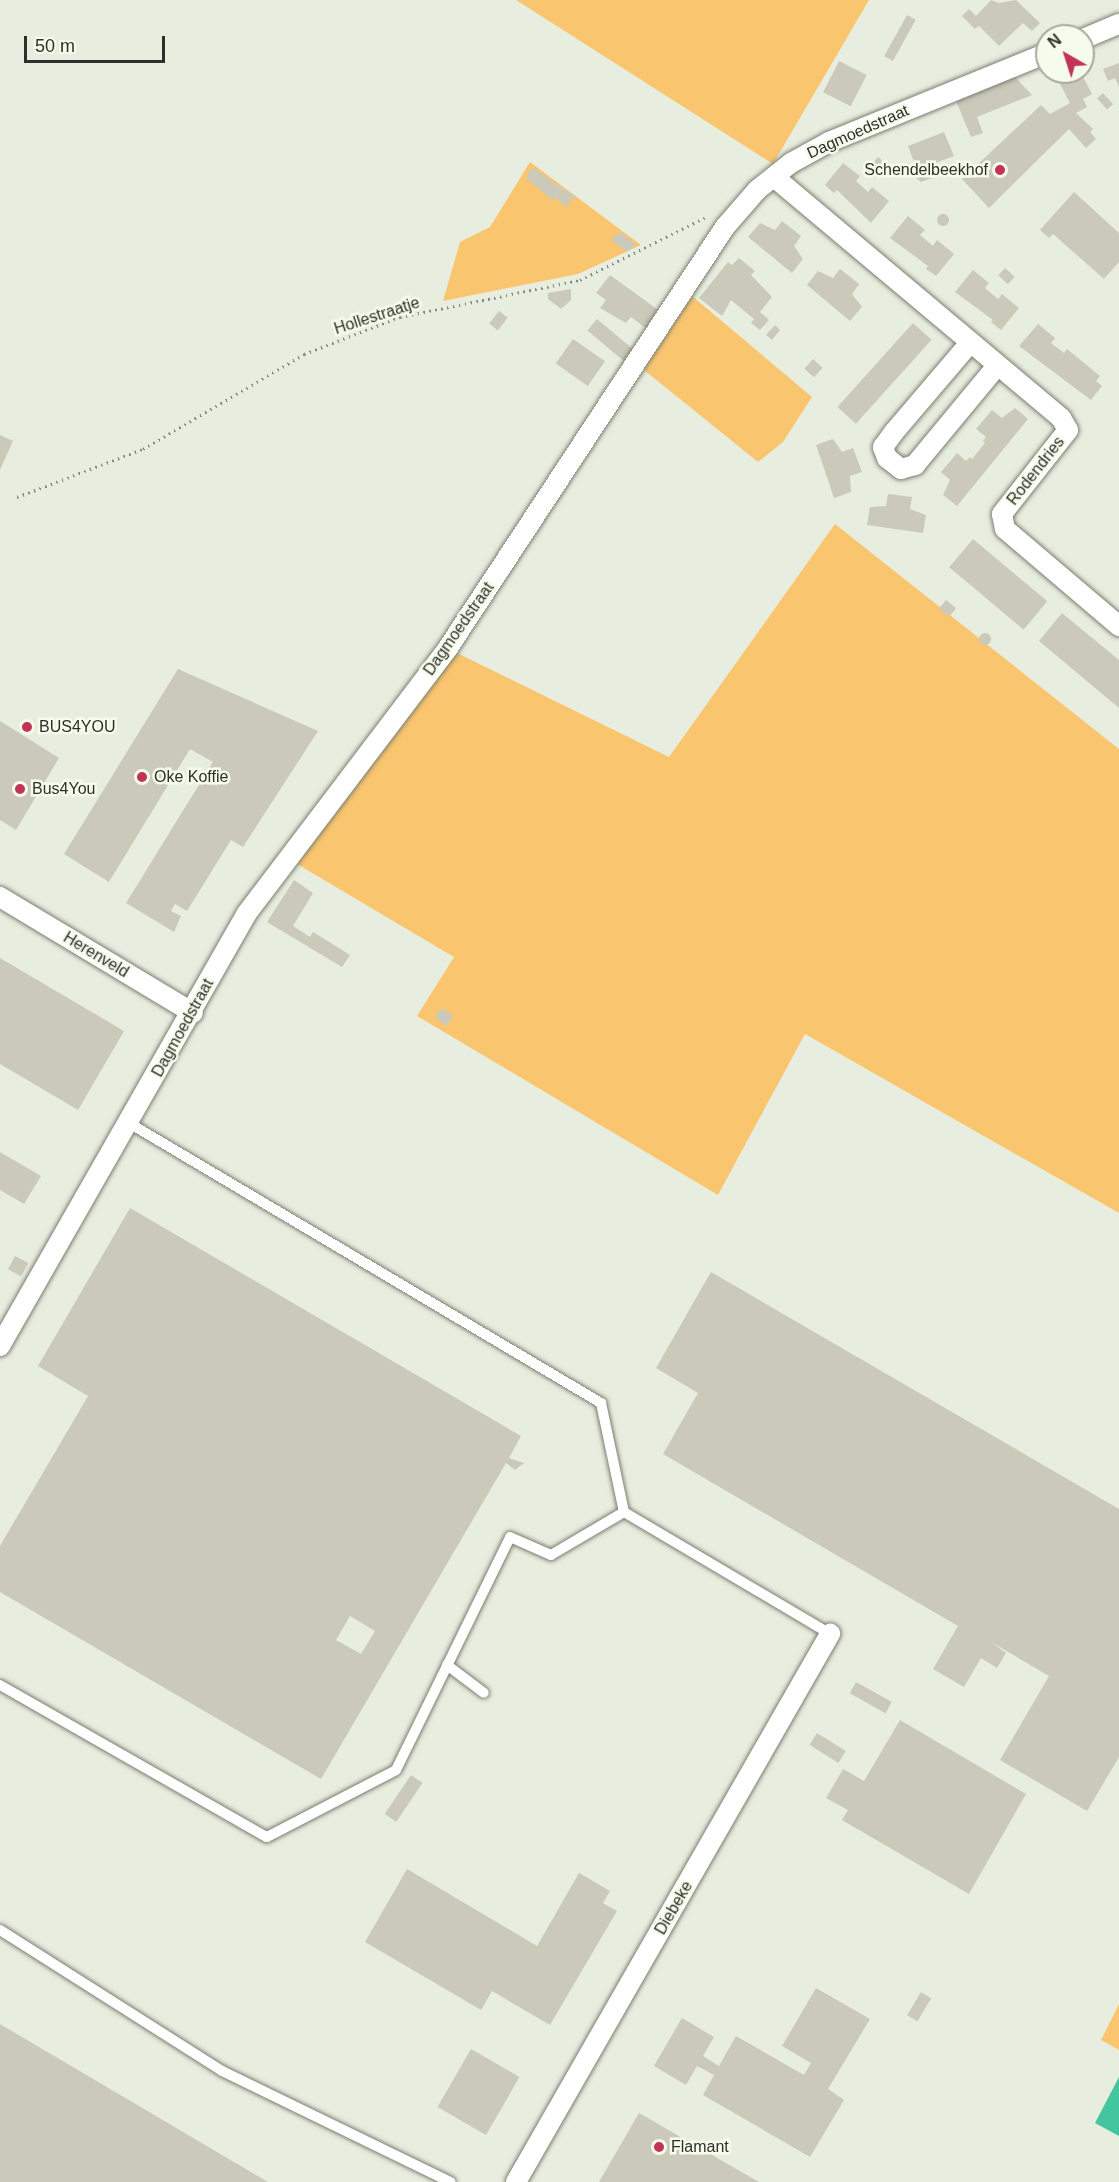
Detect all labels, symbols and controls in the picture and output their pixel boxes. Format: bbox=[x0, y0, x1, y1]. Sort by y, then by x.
scale bar bbox=[27, 24, 168, 62]
north arrow bbox=[1035, 24, 1095, 84]
text: N bbox=[1045, 31, 1064, 51]
text: 50 m bbox=[35, 36, 75, 56]
street label: Dagmoedstraat bbox=[804, 101, 912, 163]
place label: Schendelbeekhof bbox=[864, 160, 988, 180]
marker: Schendelbeekhof bbox=[993, 163, 1007, 177]
street label: Hollestraatje bbox=[332, 293, 422, 339]
street label: Rodendries bbox=[1003, 433, 1069, 509]
street label: Dagmoedstraat bbox=[420, 579, 498, 679]
place label: BUS4YOU bbox=[39, 717, 115, 737]
marker: BUS4YOU bbox=[20, 720, 34, 734]
place label: Oke Koffie bbox=[154, 767, 228, 787]
marker: Oke Koffie bbox=[135, 770, 149, 784]
place label: Bus4You bbox=[32, 779, 95, 799]
marker: Bus4You bbox=[13, 782, 27, 796]
street label: Herenveld bbox=[60, 928, 132, 982]
street label: Dagmoedstraat bbox=[148, 976, 218, 1080]
street label: Diebeke bbox=[651, 1878, 697, 1938]
place label: Flamant bbox=[671, 2137, 729, 2157]
marker: Flamant bbox=[652, 2140, 666, 2154]

